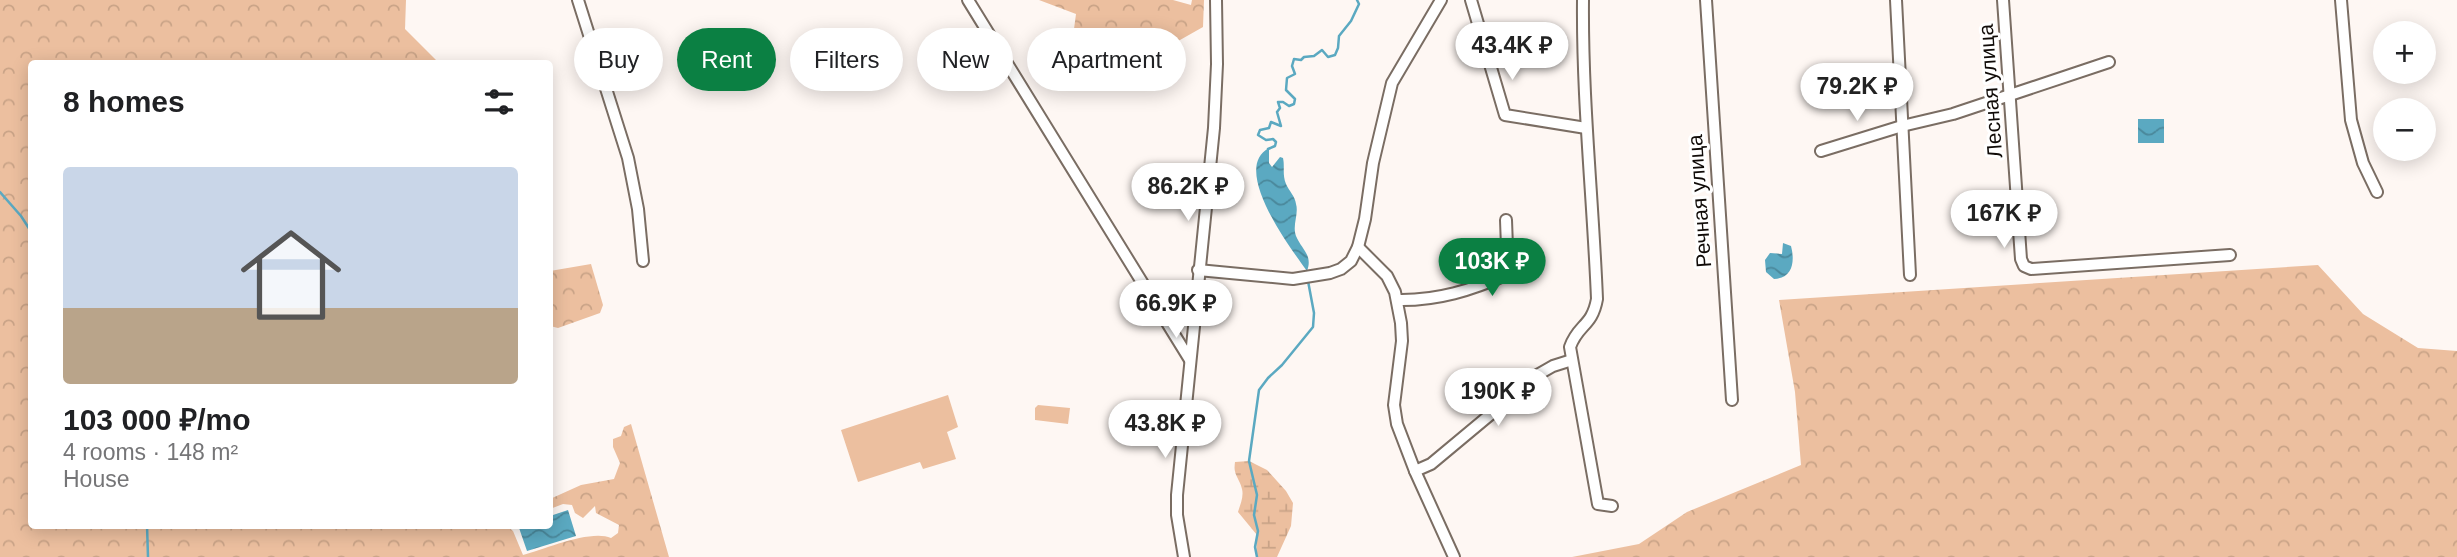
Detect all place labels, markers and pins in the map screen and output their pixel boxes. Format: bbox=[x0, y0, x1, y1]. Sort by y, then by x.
pin: 43.4K ₽ bbox=[1447, 22, 1577, 82]
pin: 79.2K ₽ bbox=[1792, 64, 1922, 123]
pin: 86.2K ₽ bbox=[1123, 164, 1253, 223]
pin: 167K ₽ bbox=[1947, 190, 2061, 250]
pin: 103K ₽ bbox=[1435, 238, 1549, 298]
pin: 66.9K ₽ bbox=[1111, 280, 1241, 340]
pin: 190K ₽ bbox=[1441, 368, 1555, 428]
pin: 43.8K ₽ bbox=[1100, 400, 1230, 460]

